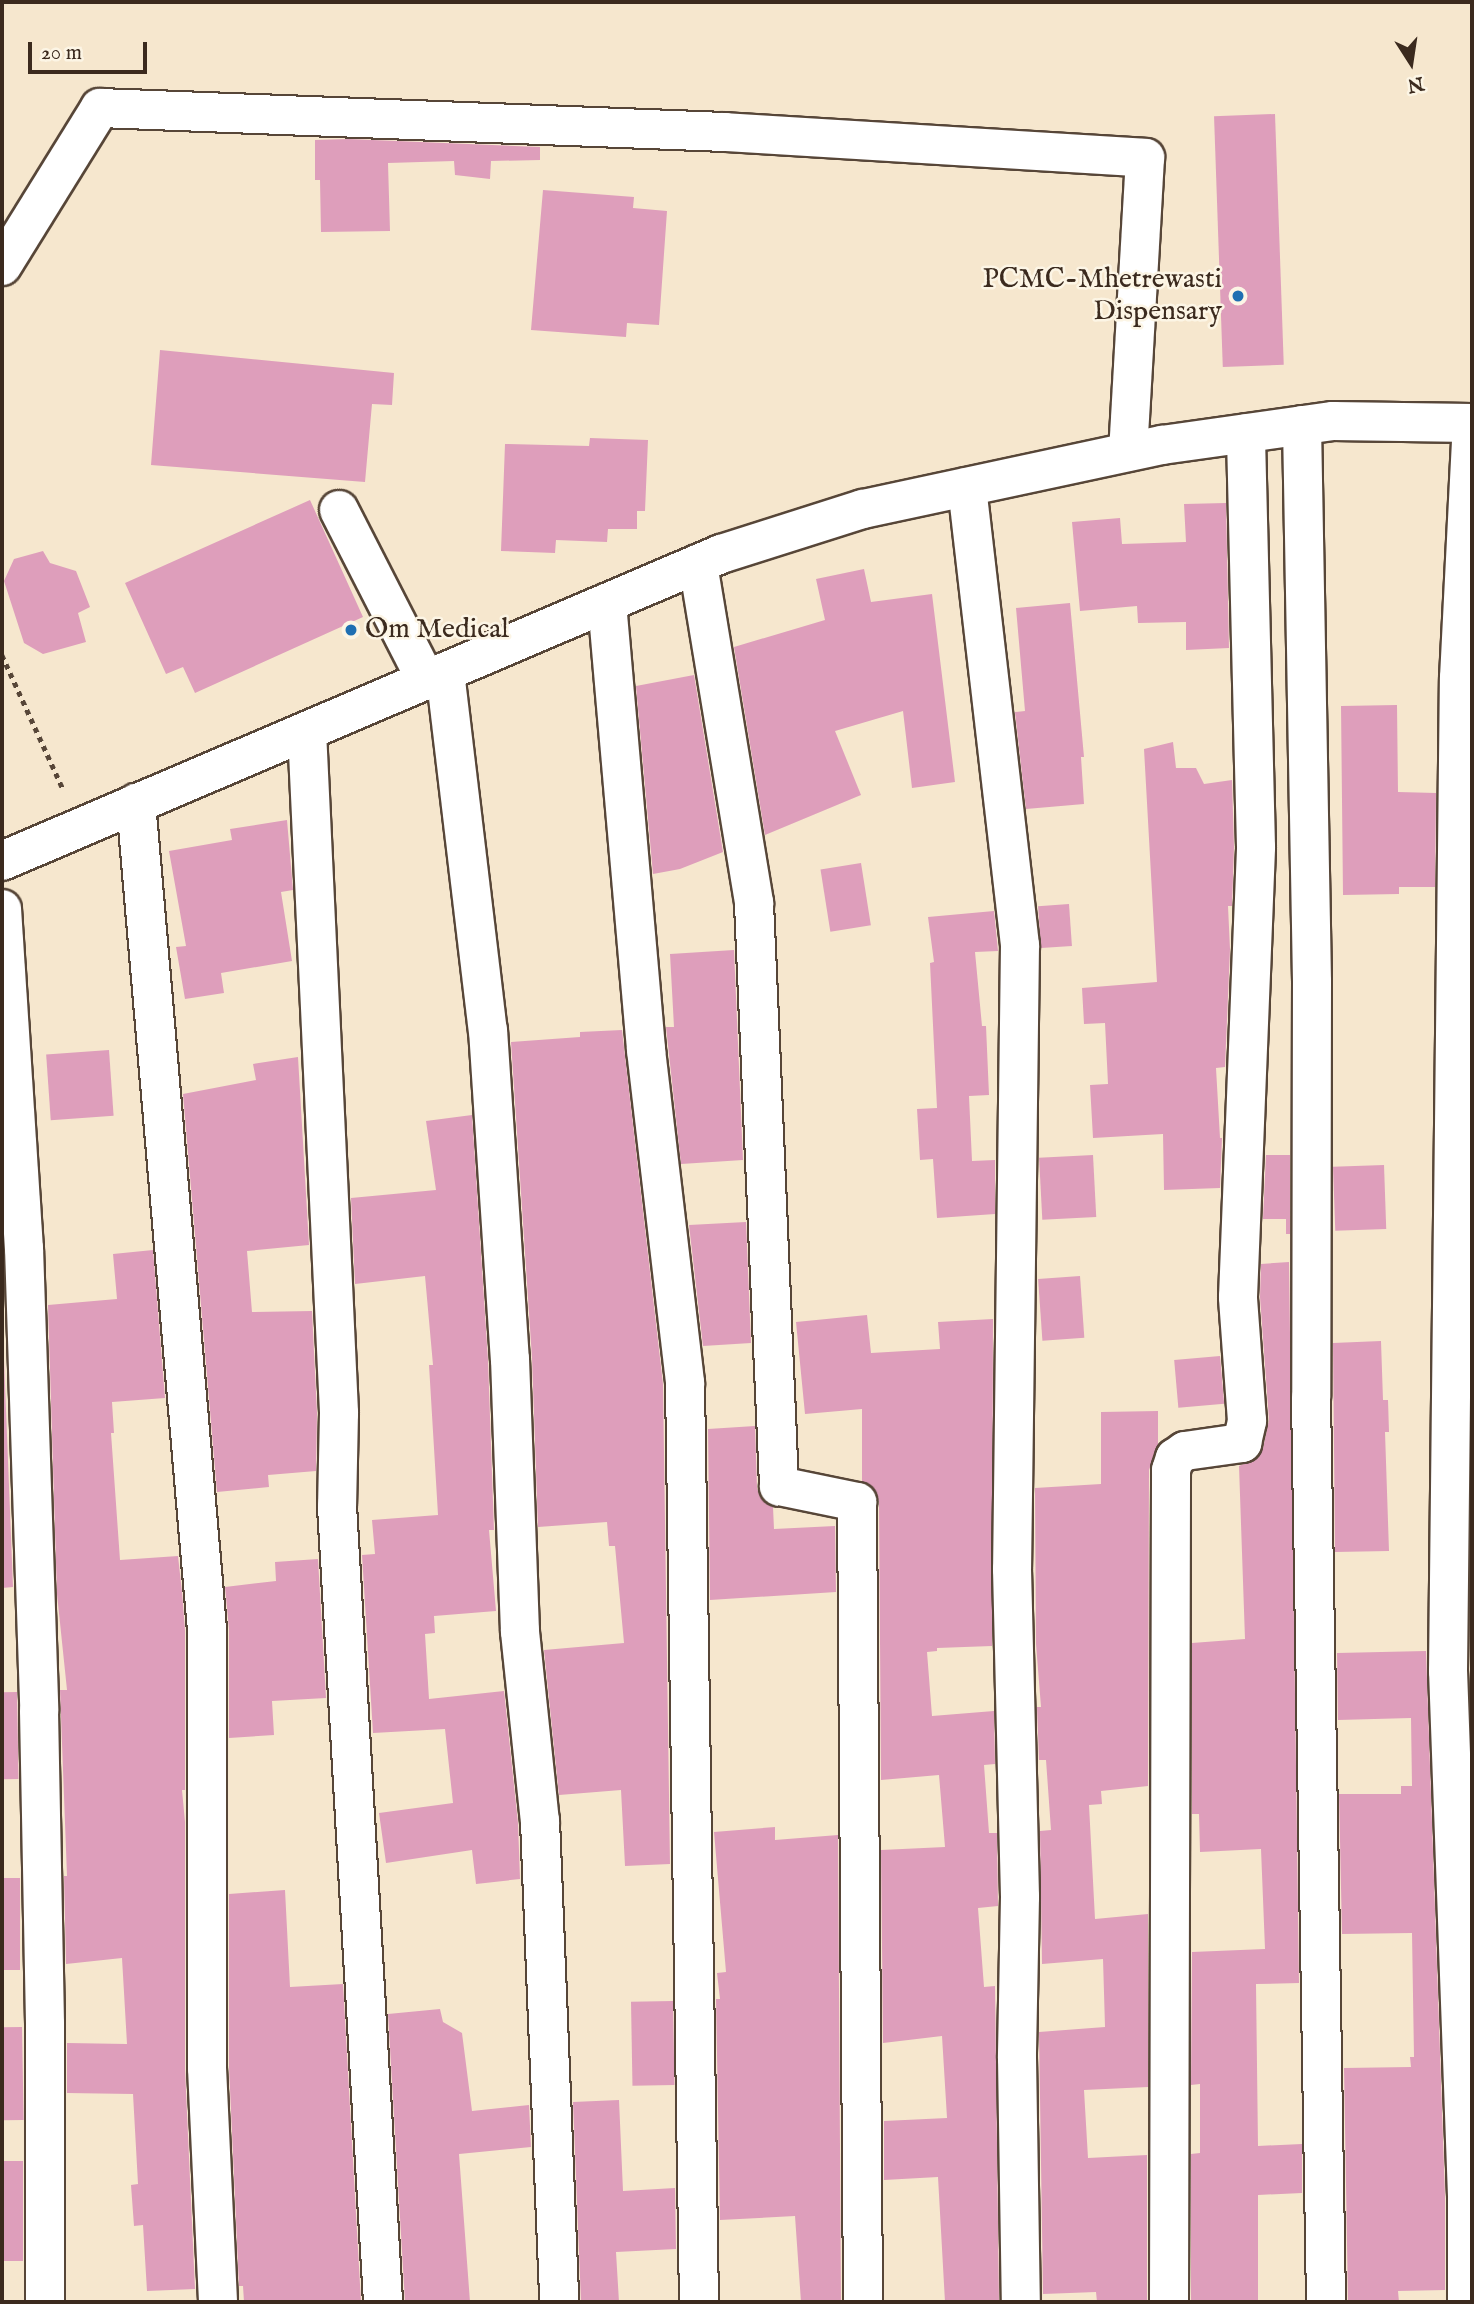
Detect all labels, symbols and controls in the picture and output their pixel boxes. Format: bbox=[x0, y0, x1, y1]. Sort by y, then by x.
scale bar bbox=[32, 28, 150, 72]
north arrow bbox=[1376, 28, 1446, 98]
text: 20 m bbox=[41, 40, 82, 67]
text: N bbox=[1405, 70, 1426, 97]
place label: PCMC-Mhetrewasti Dispensary bbox=[983, 263, 1222, 329]
marker: PCMC-Mhetrewasti Dispensary bbox=[1228, 286, 1248, 306]
place label: Om Medical bbox=[365, 613, 509, 647]
marker: Om Medical bbox=[343, 622, 359, 638]

